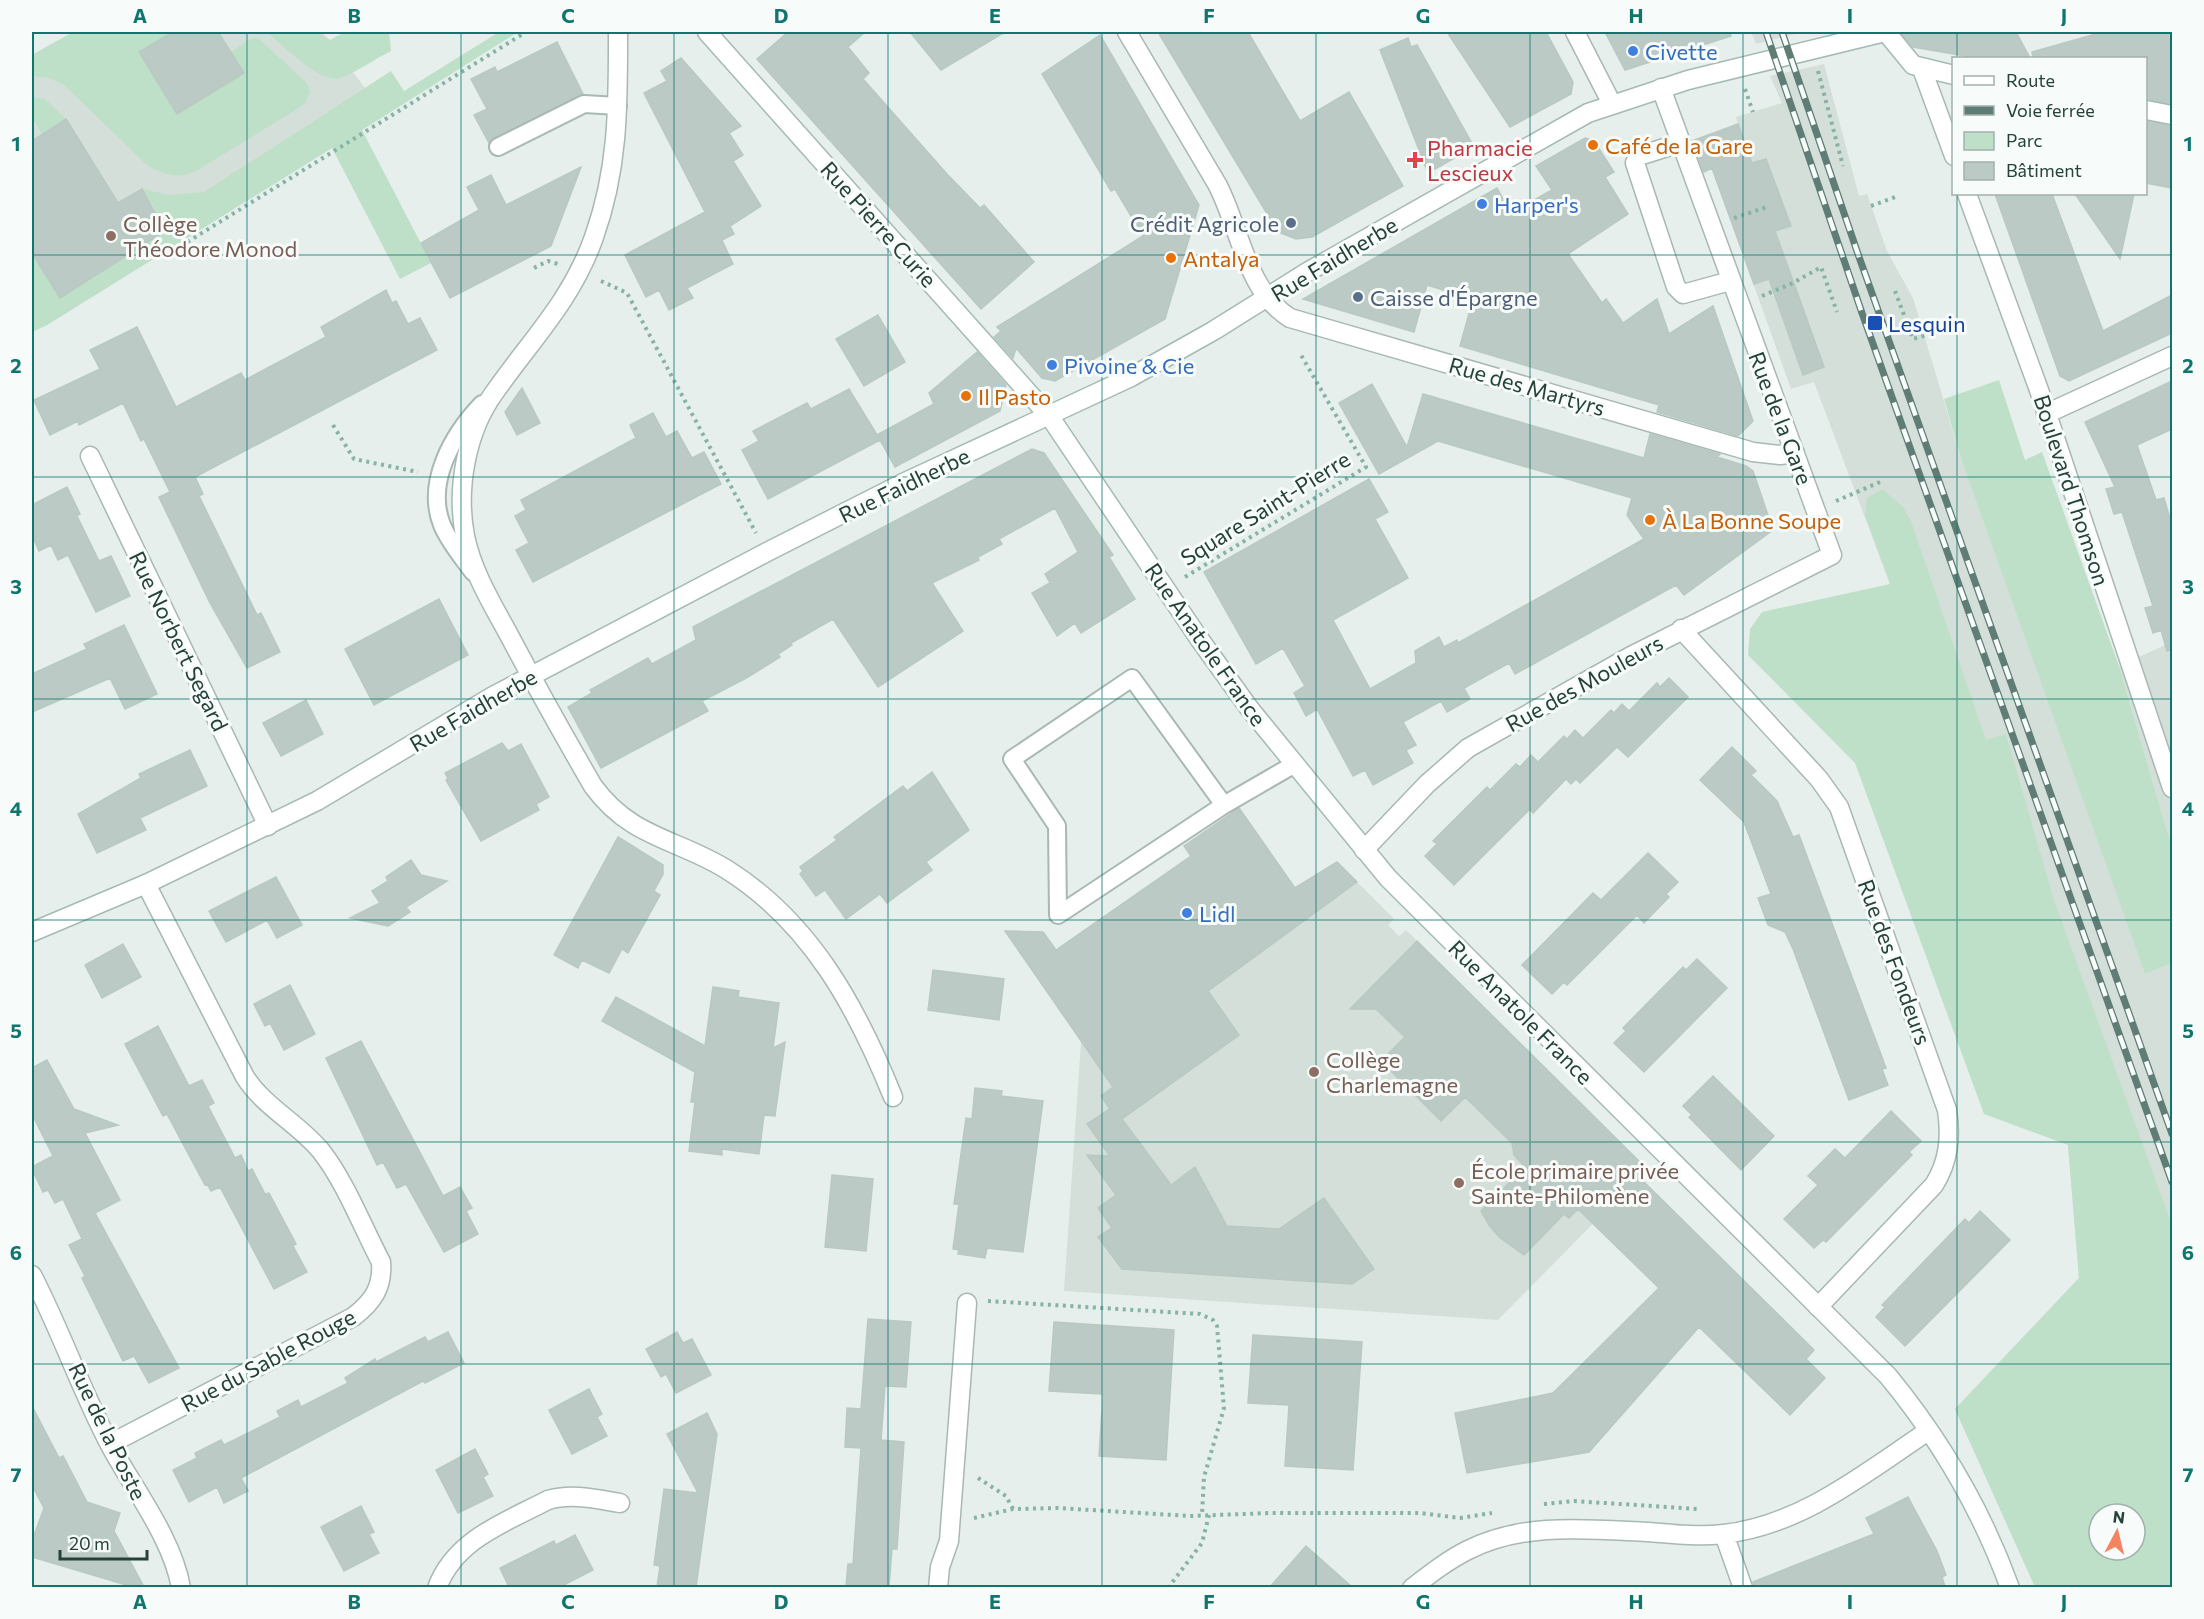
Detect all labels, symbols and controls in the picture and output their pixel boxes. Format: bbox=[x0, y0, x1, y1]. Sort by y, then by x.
text: A bbox=[133, 3, 147, 27]
text: B bbox=[347, 3, 361, 27]
text: C bbox=[561, 3, 575, 27]
text: D bbox=[774, 3, 788, 27]
text: E bbox=[989, 3, 1001, 27]
text: F bbox=[1203, 3, 1215, 27]
text: G bbox=[1416, 3, 1430, 27]
text: H bbox=[1629, 3, 1644, 27]
text: I bbox=[1847, 3, 1853, 27]
text: J bbox=[2061, 3, 2067, 27]
place label: Civette bbox=[1645, 38, 1718, 65]
marker: Civette bbox=[1626, 44, 1640, 58]
legend bbox=[1952, 57, 2147, 195]
text: Route bbox=[2006, 69, 2055, 91]
text: Voie ferrée bbox=[2006, 99, 2095, 121]
text: Parc bbox=[2006, 129, 2043, 151]
text: 1 bbox=[11, 131, 21, 155]
text: 1 bbox=[2183, 131, 2193, 155]
place label: Café de la Gare bbox=[1605, 132, 1753, 159]
place label: Pharmacie Lescieux bbox=[1427, 134, 1533, 186]
marker: Café de la Gare bbox=[1586, 138, 1600, 152]
marker: Pharmacie Lescieux bbox=[1408, 153, 1422, 167]
street label: Rue Pierre Curie bbox=[815, 155, 943, 293]
text: Bâtiment bbox=[2006, 159, 2082, 181]
place label: Harper's bbox=[1494, 191, 1579, 218]
marker: Harper's bbox=[1475, 197, 1489, 211]
place label: Collège Théodore Monod bbox=[123, 210, 297, 262]
place label: Crédit Agricole bbox=[1130, 210, 1279, 237]
street label: Rue Faidherbe bbox=[1266, 211, 1402, 307]
marker: Crédit Agricole bbox=[1284, 216, 1298, 230]
marker: Collège Théodore Monod bbox=[104, 229, 118, 243]
place label: Antalya bbox=[1183, 245, 1260, 272]
marker: Antalya bbox=[1164, 251, 1178, 265]
place label: Caisse d'Épargne bbox=[1370, 284, 1538, 311]
marker: Caisse d'Épargne bbox=[1351, 290, 1365, 304]
place label: Lesquin bbox=[1888, 310, 1966, 337]
marker: Lesquin bbox=[1866, 314, 1884, 332]
street label: Rue de la Gare bbox=[1743, 348, 1819, 488]
street label: Rue des Martyrs bbox=[1446, 351, 1608, 421]
place label: Pivoine & Cie bbox=[1064, 352, 1194, 379]
text: 2 bbox=[10, 353, 22, 377]
text: 2 bbox=[2182, 353, 2194, 377]
marker: Pivoine & Cie bbox=[1045, 358, 1059, 372]
place label: Il Pasto bbox=[978, 383, 1051, 410]
marker: Il Pasto bbox=[959, 389, 973, 403]
street label: Boulevard Thomson bbox=[2028, 391, 2116, 589]
street label: Rue Faidherbe bbox=[834, 442, 974, 528]
street label: Square Saint-Pierre bbox=[1175, 445, 1355, 571]
place label: À La Bonne Soupe bbox=[1662, 507, 1841, 534]
marker: À La Bonne Soupe bbox=[1643, 513, 1657, 527]
street label: Rue Norbert Segard bbox=[124, 547, 234, 735]
street label: Rue Anatole France bbox=[1140, 557, 1272, 731]
text: 3 bbox=[10, 574, 22, 598]
text: 3 bbox=[2182, 574, 2194, 598]
street label: Rue des Mouleurs bbox=[1501, 629, 1667, 737]
street label: Rue Faidherbe bbox=[405, 663, 541, 757]
text: 4 bbox=[10, 796, 22, 820]
text: 4 bbox=[2182, 796, 2194, 820]
street label: Rue des Fondeurs bbox=[1853, 876, 1937, 1048]
place label: Lidl bbox=[1199, 900, 1236, 927]
marker: Lidl bbox=[1180, 906, 1194, 920]
street label: Rue Anatole France bbox=[1443, 934, 1599, 1090]
text: 5 bbox=[10, 1018, 22, 1042]
text: 5 bbox=[2182, 1018, 2194, 1042]
place label: Collège Charlemagne bbox=[1326, 1046, 1458, 1098]
marker: Collège Charlemagne bbox=[1307, 1065, 1321, 1079]
place label: École primaire privée Sainte-Philomène bbox=[1471, 1157, 1679, 1209]
marker: École primaire privée Sainte-Philomène bbox=[1452, 1176, 1466, 1190]
text: 6 bbox=[10, 1240, 22, 1264]
text: 6 bbox=[2182, 1240, 2194, 1264]
street label: Rue du Sable Rouge bbox=[176, 1303, 360, 1417]
street label: Rue de la Poste bbox=[63, 1358, 153, 1504]
text: 7 bbox=[11, 1462, 22, 1486]
text: 7 bbox=[2183, 1462, 2194, 1486]
north arrow bbox=[2087, 1502, 2147, 1562]
text: N bbox=[2112, 1506, 2126, 1527]
scale bar bbox=[60, 1523, 147, 1561]
text: 20 m bbox=[69, 1532, 110, 1554]
text: A bbox=[133, 1589, 147, 1613]
text: B bbox=[347, 1589, 361, 1613]
text: C bbox=[561, 1589, 575, 1613]
text: D bbox=[774, 1589, 788, 1613]
text: E bbox=[989, 1589, 1001, 1613]
text: F bbox=[1203, 1589, 1215, 1613]
text: G bbox=[1416, 1589, 1430, 1613]
text: H bbox=[1629, 1589, 1644, 1613]
text: I bbox=[1847, 1589, 1853, 1613]
text: J bbox=[2061, 1589, 2067, 1613]

